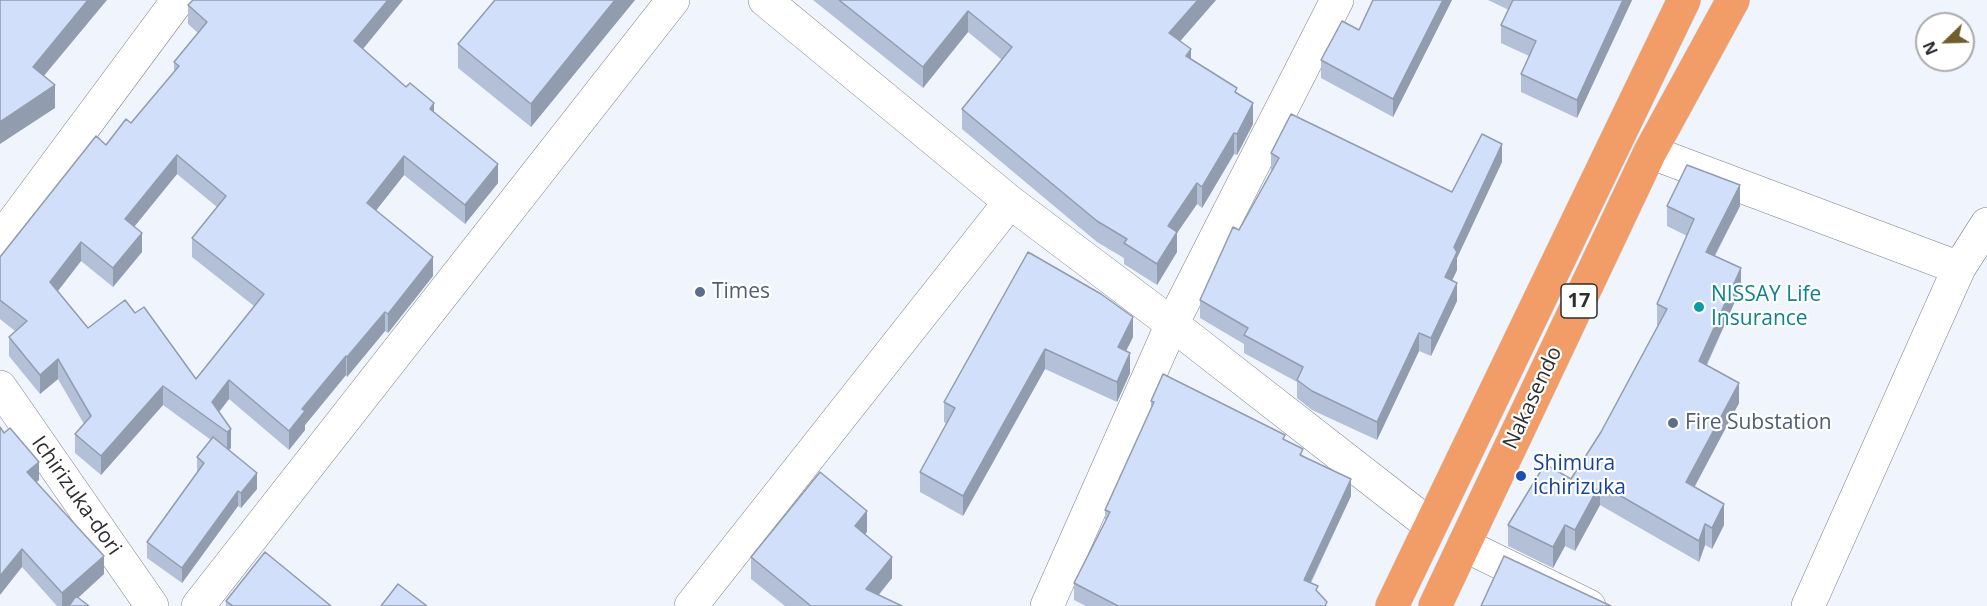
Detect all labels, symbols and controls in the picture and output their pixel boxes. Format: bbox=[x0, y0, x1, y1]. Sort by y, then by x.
north arrow bbox=[1915, 12, 1975, 72]
text: N bbox=[1918, 38, 1943, 59]
place label: Times bbox=[712, 279, 770, 305]
place label: NISSAY Life Insurance bbox=[1711, 282, 1821, 332]
road number: 17 bbox=[1561, 284, 1597, 318]
marker: Times bbox=[693, 285, 707, 299]
marker: NISSAY Life Insurance bbox=[1692, 300, 1706, 314]
street label: Nakasendo bbox=[1498, 343, 1568, 453]
place label: Fire Substation bbox=[1685, 410, 1832, 436]
marker: Fire Substation bbox=[1666, 416, 1680, 430]
street label: Ichirizuka-dori bbox=[26, 432, 126, 560]
place label: Shimura ichirizuka bbox=[1533, 451, 1626, 501]
marker: Shimura ichirizuka bbox=[1514, 469, 1528, 483]

